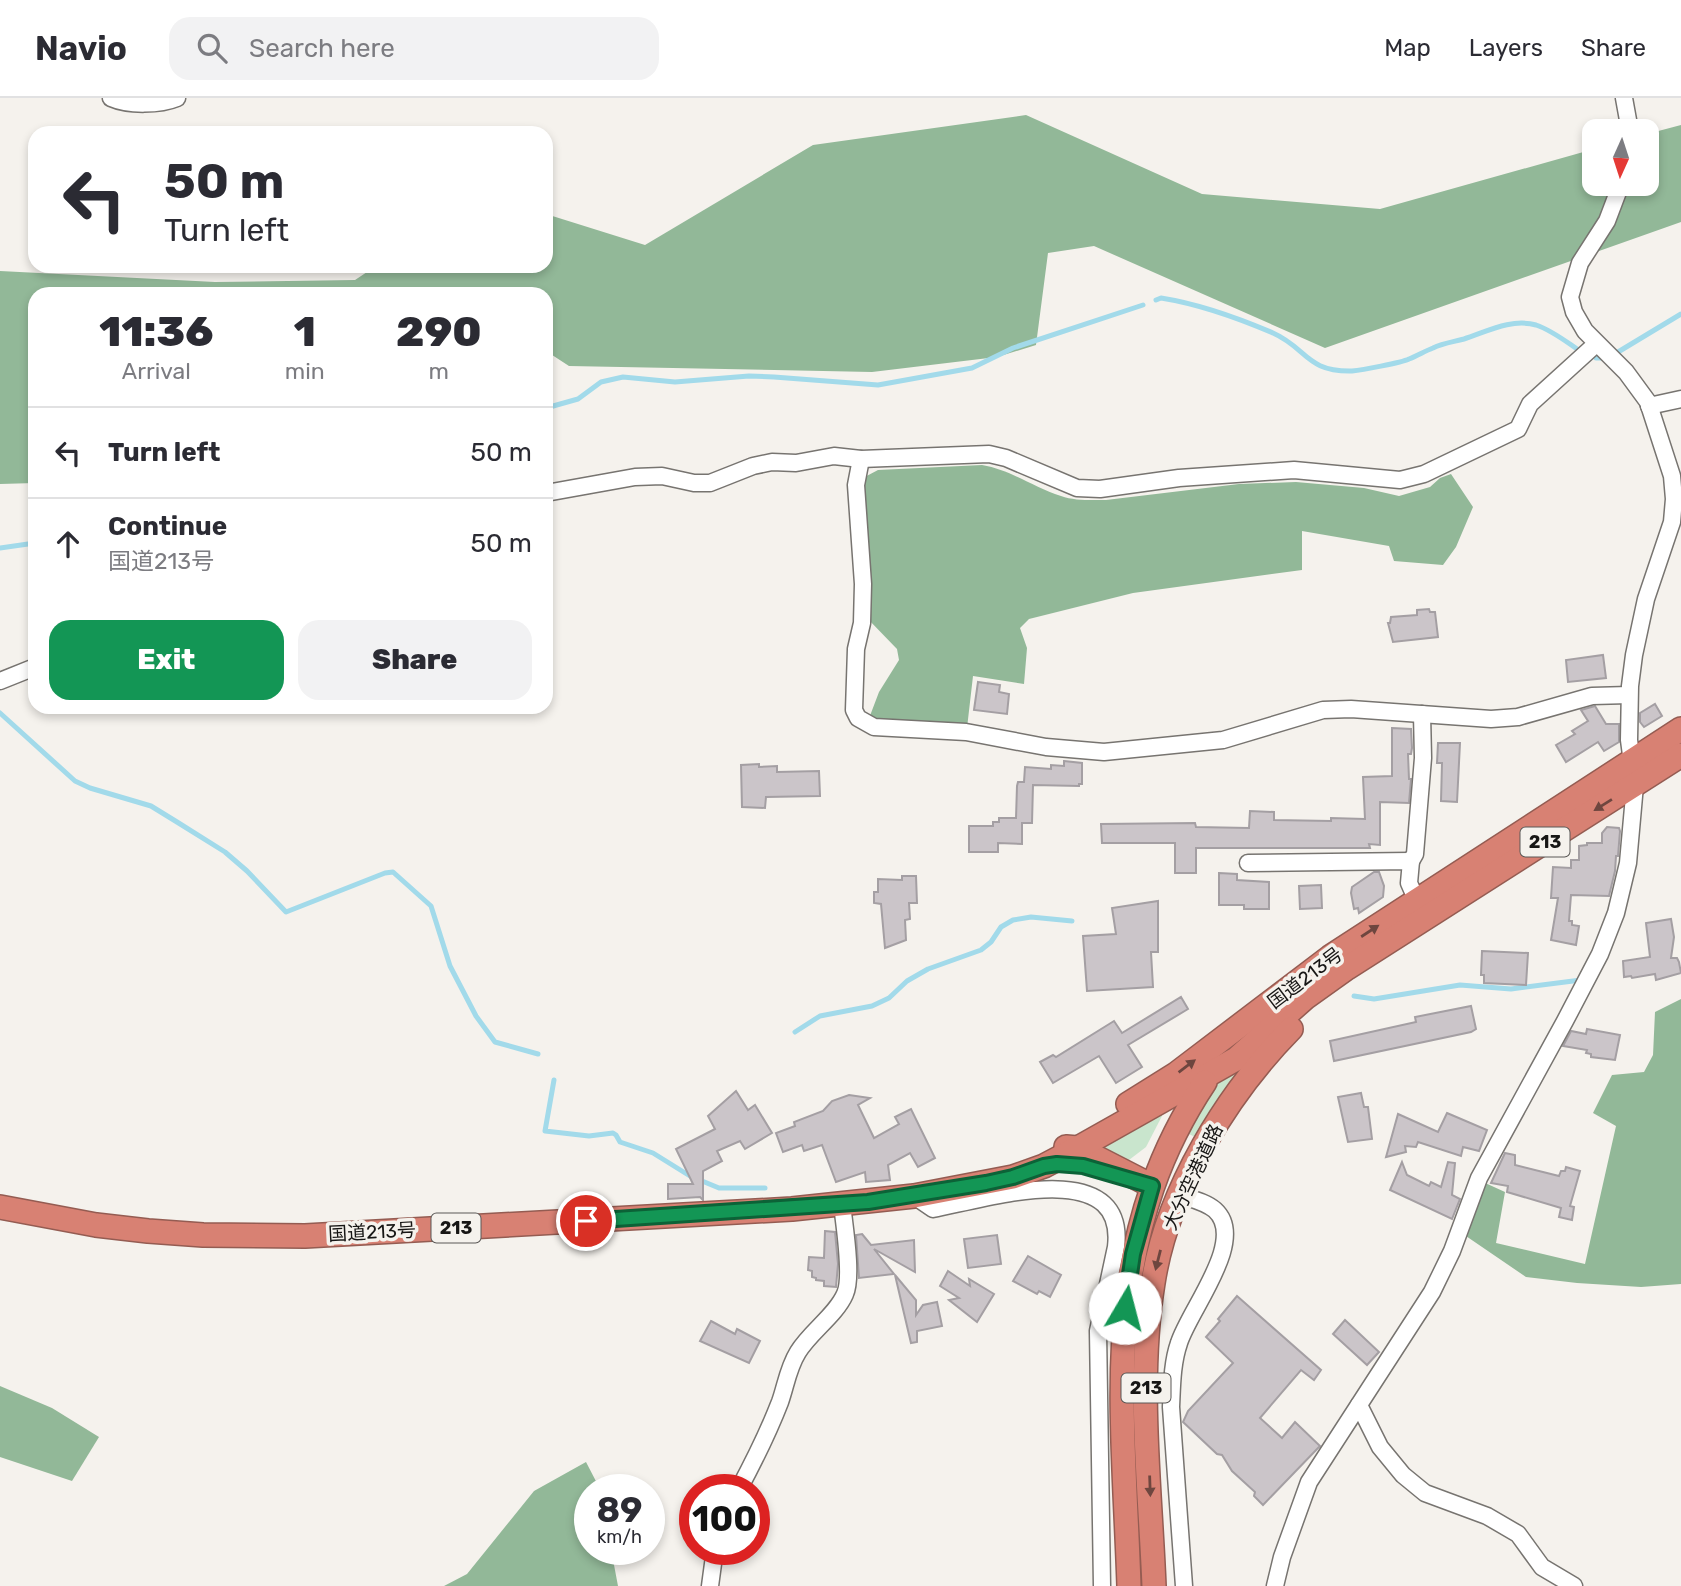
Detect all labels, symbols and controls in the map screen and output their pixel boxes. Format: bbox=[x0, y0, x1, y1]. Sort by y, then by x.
search box bbox=[169, 17, 659, 80]
text: Navio bbox=[35, 29, 127, 68]
icon: search bbox=[193, 29, 231, 67]
text: Search here bbox=[249, 33, 395, 64]
text: Map bbox=[1384, 34, 1431, 62]
text: Layers bbox=[1469, 34, 1543, 62]
text: Share bbox=[1581, 34, 1646, 62]
north arrow bbox=[1582, 119, 1659, 196]
map controls bbox=[1582, 119, 1659, 196]
text: 50 m bbox=[164, 152, 284, 210]
icon: left bbox=[49, 154, 140, 245]
text: Turn left bbox=[164, 211, 289, 249]
text: 11:36 bbox=[99, 307, 213, 357]
text: 1 bbox=[294, 307, 316, 357]
text: 290 bbox=[396, 307, 482, 357]
text: Arrival bbox=[122, 357, 191, 385]
text: min bbox=[285, 357, 325, 385]
text: m bbox=[429, 357, 449, 385]
icon: left bbox=[49, 434, 87, 472]
text: Turn left bbox=[108, 437, 220, 468]
text: 50 m bbox=[471, 437, 532, 468]
text: Continue bbox=[108, 511, 227, 542]
icon: ahead bbox=[49, 525, 87, 563]
text: 50 m bbox=[471, 528, 532, 559]
text: 国道213号 bbox=[108, 547, 214, 575]
button: Exit bbox=[49, 620, 284, 700]
button: Share bbox=[298, 620, 532, 700]
one-way arrow bbox=[1593, 799, 1613, 812]
road number: 213 bbox=[1520, 828, 1570, 856]
one-way arrow bbox=[1360, 925, 1379, 938]
street label: 国道213号 bbox=[1263, 942, 1347, 1014]
one-way arrow bbox=[1178, 1059, 1196, 1073]
street label: 大分空港道路 bbox=[1158, 1120, 1228, 1234]
pin bbox=[556, 1191, 616, 1251]
icon: arrive bbox=[567, 1202, 605, 1240]
road number: 213 bbox=[432, 1213, 480, 1242]
street label: 国道213号 bbox=[328, 1218, 416, 1246]
one-way arrow bbox=[1152, 1249, 1163, 1271]
position arrow bbox=[1088, 1271, 1162, 1345]
road number: 213 bbox=[1122, 1373, 1170, 1402]
speed limit sign: 100 bbox=[679, 1474, 770, 1565]
one-way arrow bbox=[1144, 1475, 1155, 1497]
text: 89 bbox=[596, 1489, 643, 1531]
text: km/h bbox=[597, 1526, 642, 1548]

